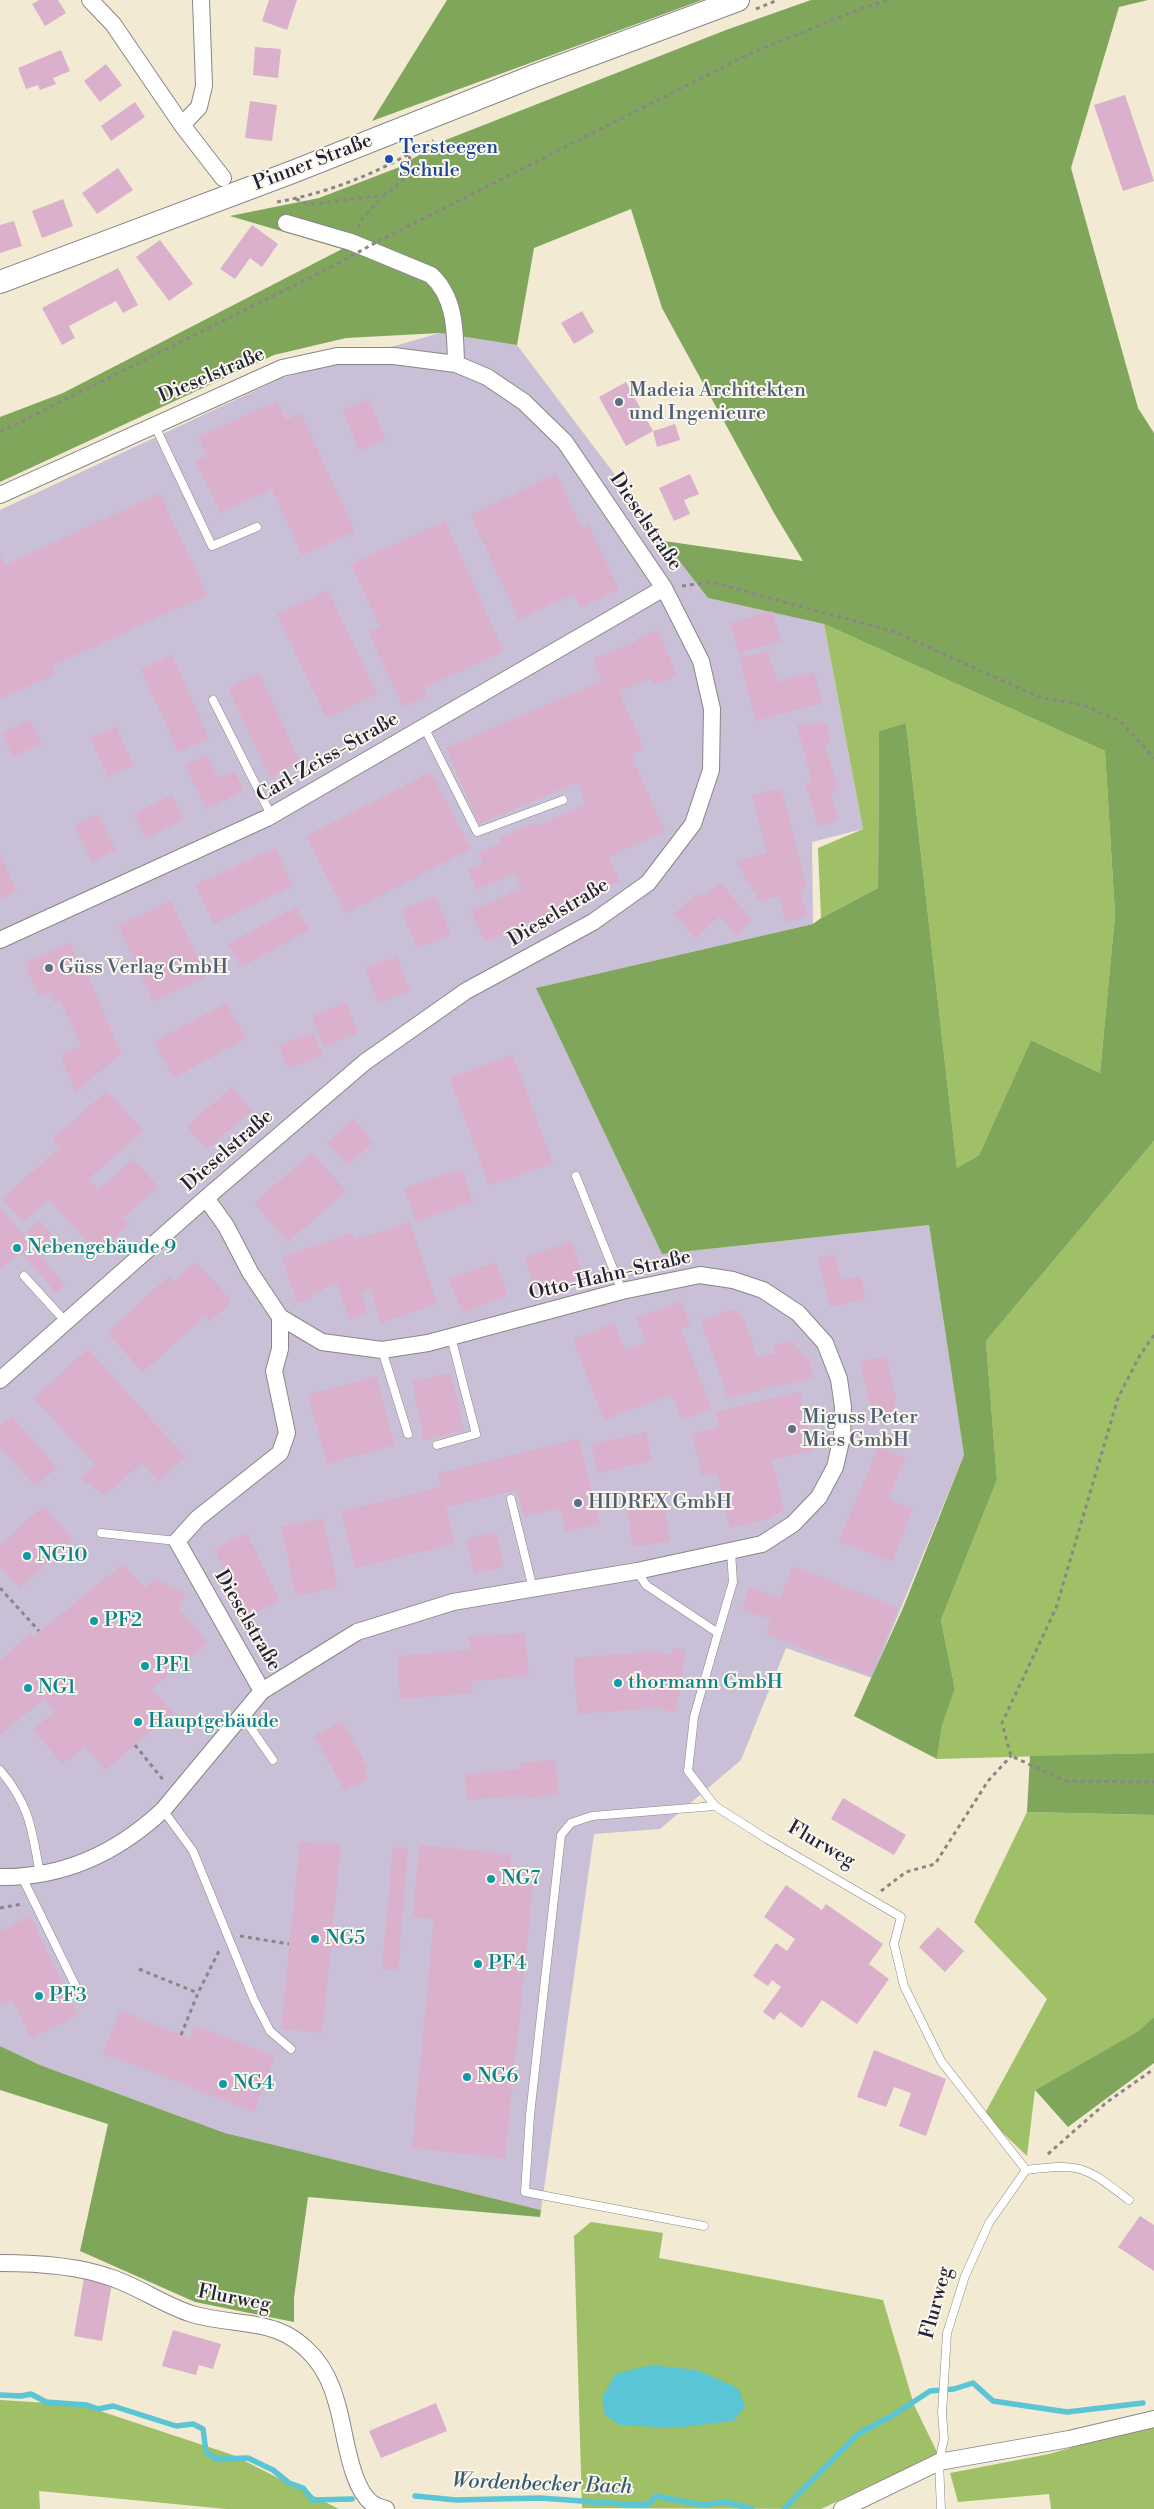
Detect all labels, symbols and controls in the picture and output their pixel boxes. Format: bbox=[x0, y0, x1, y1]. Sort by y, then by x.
street label: Pinner Straße bbox=[250, 129, 376, 197]
place label: Tersteegen Schule bbox=[399, 136, 498, 183]
marker: Tersteegen Schule bbox=[383, 153, 395, 165]
street label: Dieselstraße bbox=[155, 343, 269, 409]
place label: Madeia Architekten und Ingenieure bbox=[629, 379, 806, 426]
marker: Madeia Architekten und Ingenieure bbox=[613, 396, 625, 408]
street label: Dieselstraße bbox=[603, 468, 687, 576]
street label: Carl-Zeiss-Straße bbox=[253, 708, 403, 808]
street label: Dieselstraße bbox=[504, 874, 614, 952]
place label: Güss Verlag GmbH bbox=[59, 956, 228, 980]
marker: Güss Verlag GmbH bbox=[43, 962, 55, 974]
street label: Dieselstraße bbox=[177, 1105, 279, 1197]
place label: Nebengebäude 9 bbox=[27, 1236, 176, 1260]
marker: Nebengebäude 9 bbox=[11, 1242, 23, 1254]
street label: Otto-Hahn-Straße bbox=[527, 1246, 693, 1306]
place label: Miguss Peter Mies GmbH bbox=[802, 1406, 918, 1453]
marker: Miguss Peter Mies GmbH bbox=[786, 1423, 798, 1435]
place label: HIDREX GmbH bbox=[588, 1491, 732, 1515]
marker: HIDREX GmbH bbox=[572, 1497, 584, 1509]
place label: NG10 bbox=[37, 1544, 88, 1568]
marker: NG10 bbox=[21, 1550, 33, 1562]
street label: Dieselstraße bbox=[208, 1566, 286, 1676]
place label: PF2 bbox=[104, 1609, 142, 1633]
marker: PF2 bbox=[88, 1615, 100, 1627]
place label: PF1 bbox=[155, 1654, 190, 1678]
marker: PF1 bbox=[139, 1660, 151, 1672]
place label: thormann GmbH bbox=[628, 1671, 783, 1695]
place label: NG1 bbox=[38, 1676, 76, 1700]
marker: thormann GmbH bbox=[612, 1677, 624, 1689]
marker: NG1 bbox=[22, 1682, 34, 1694]
place label: Hauptgebäude bbox=[148, 1710, 279, 1734]
marker: Hauptgebäude bbox=[132, 1716, 144, 1728]
street label: Flurweg bbox=[783, 1816, 859, 1874]
place label: NG7 bbox=[501, 1867, 540, 1891]
marker: NG7 bbox=[485, 1873, 497, 1885]
place label: NG5 bbox=[325, 1927, 365, 1951]
marker: NG5 bbox=[309, 1933, 321, 1945]
place label: PF4 bbox=[488, 1952, 527, 1976]
marker: PF4 bbox=[472, 1958, 484, 1970]
place label: PF3 bbox=[49, 1984, 87, 2008]
marker: PF3 bbox=[33, 1990, 45, 2002]
place label: NG6 bbox=[477, 2065, 518, 2089]
marker: NG6 bbox=[461, 2071, 473, 2083]
place label: NG4 bbox=[233, 2072, 274, 2096]
marker: NG4 bbox=[217, 2078, 229, 2090]
street label: Flurweg bbox=[916, 2264, 958, 2342]
street label: Flurweg bbox=[195, 2280, 273, 2318]
water label: Wordenbecker Bach bbox=[451, 2469, 633, 2501]

